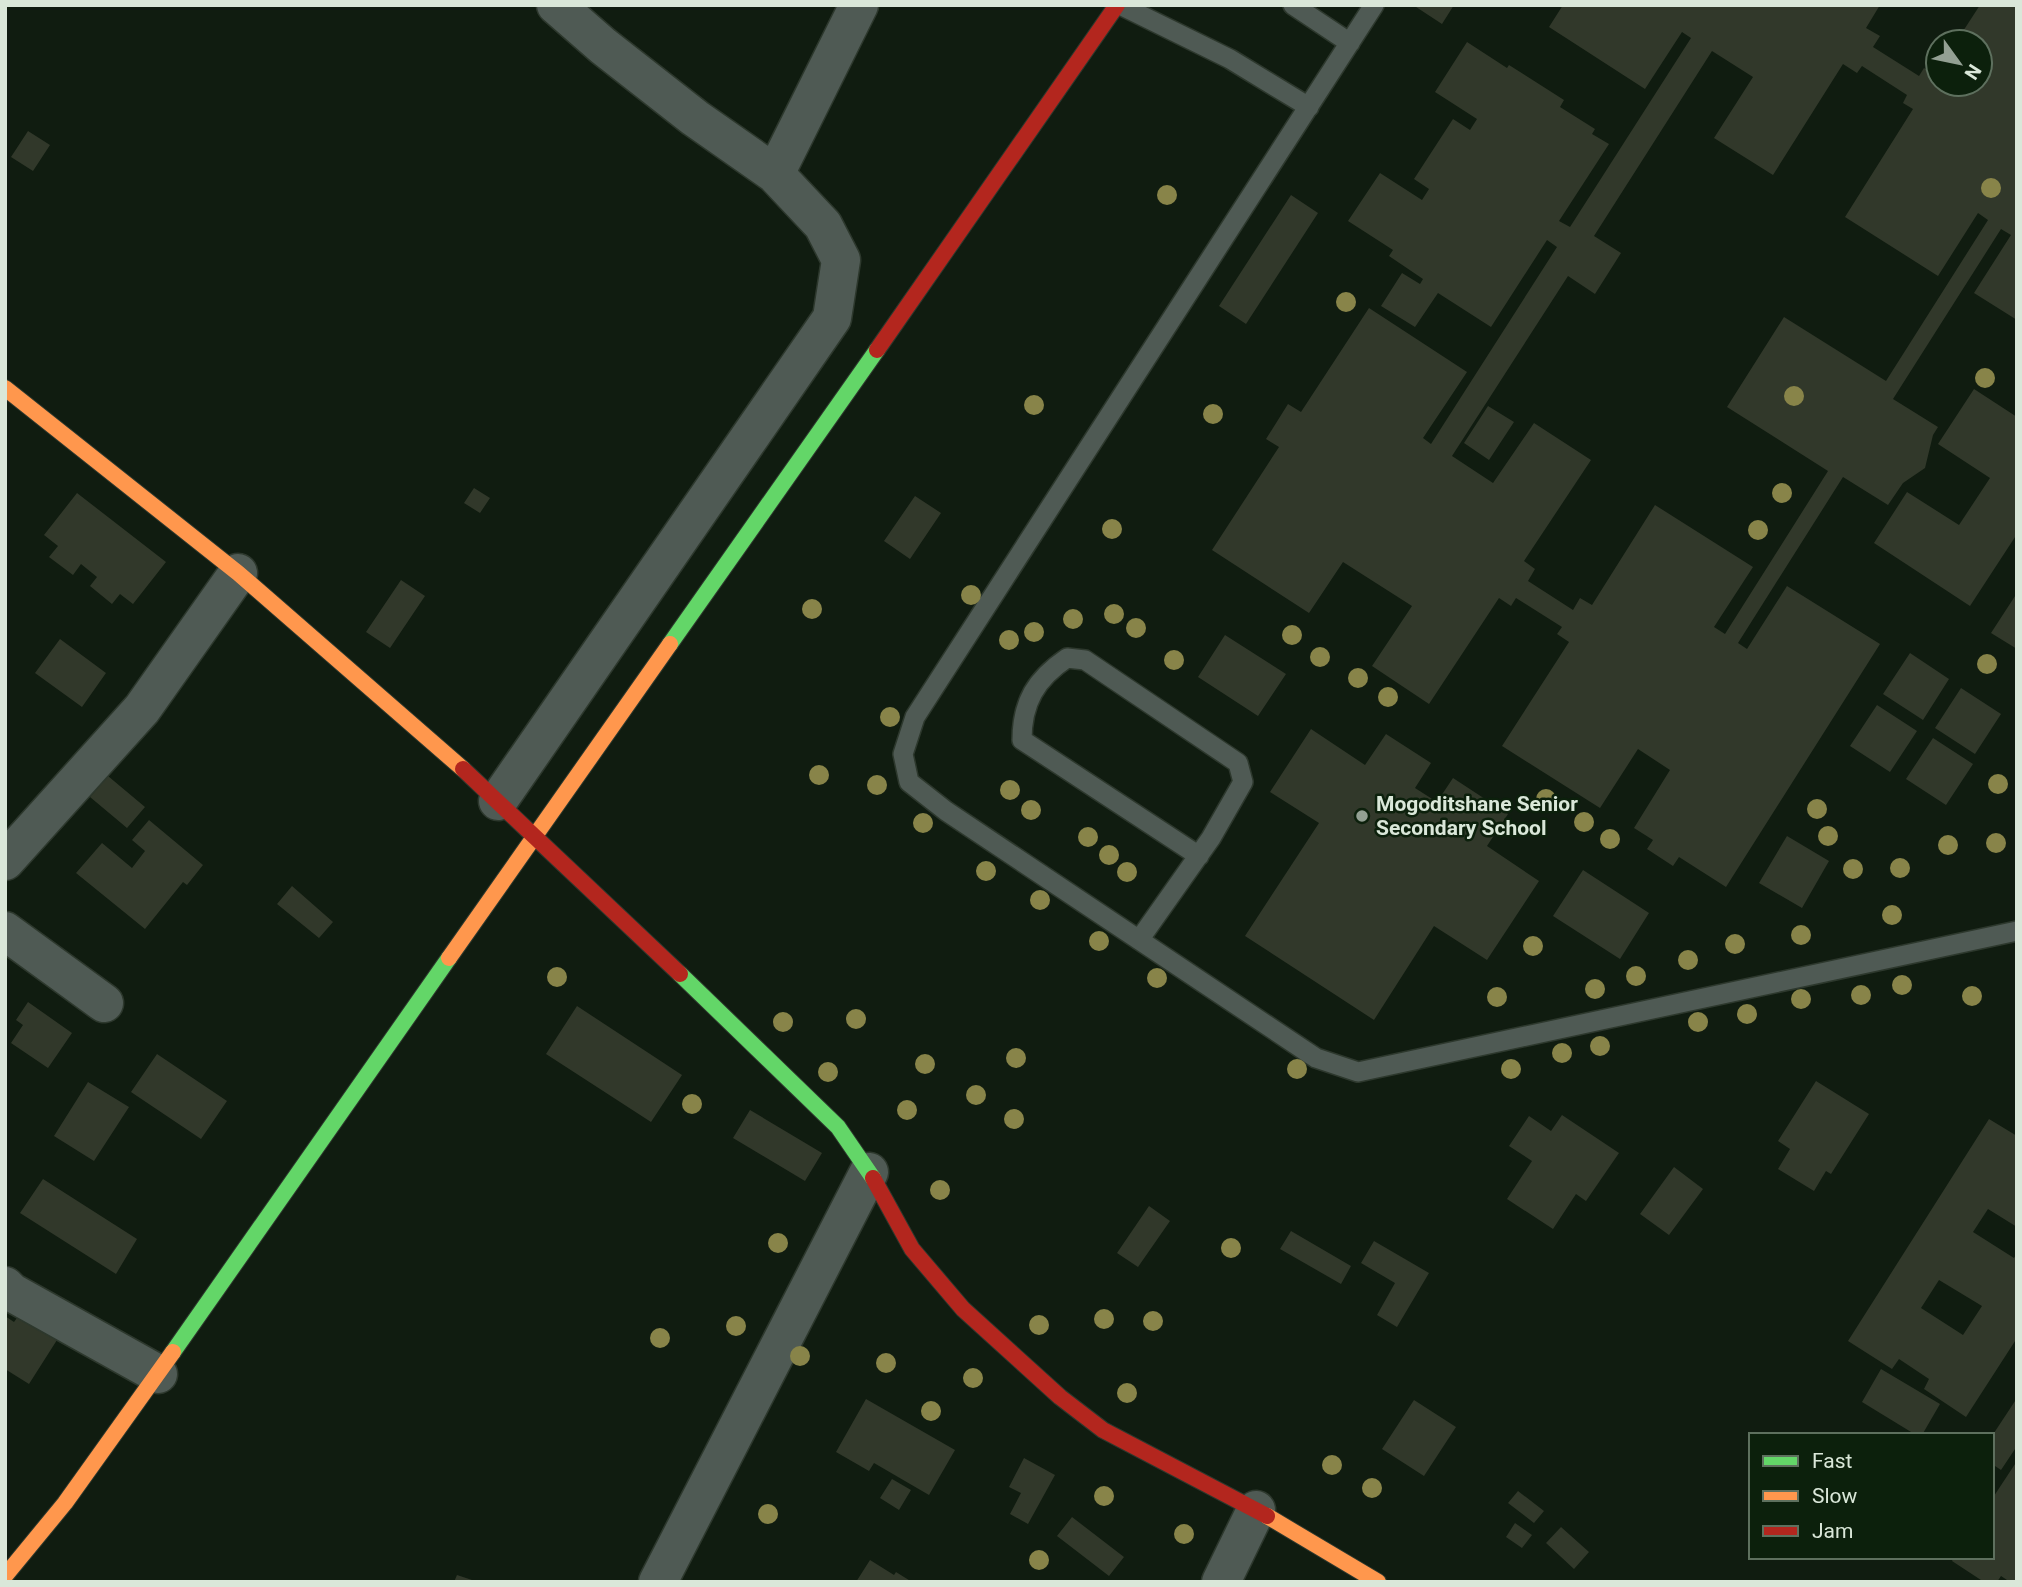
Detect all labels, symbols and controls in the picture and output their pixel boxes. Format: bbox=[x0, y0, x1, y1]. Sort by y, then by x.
north arrow bbox=[1924, 28, 1994, 98]
text: N bbox=[1960, 60, 1986, 84]
place label: Mogoditshane Senior Secondary School bbox=[1376, 792, 1578, 840]
marker: Mogoditshane Senior Secondary School bbox=[1354, 808, 1370, 824]
legend bbox=[1749, 1433, 1994, 1559]
text: Fast bbox=[1812, 1449, 1853, 1473]
text: Slow bbox=[1812, 1484, 1858, 1508]
text: Jam bbox=[1812, 1519, 1853, 1543]

